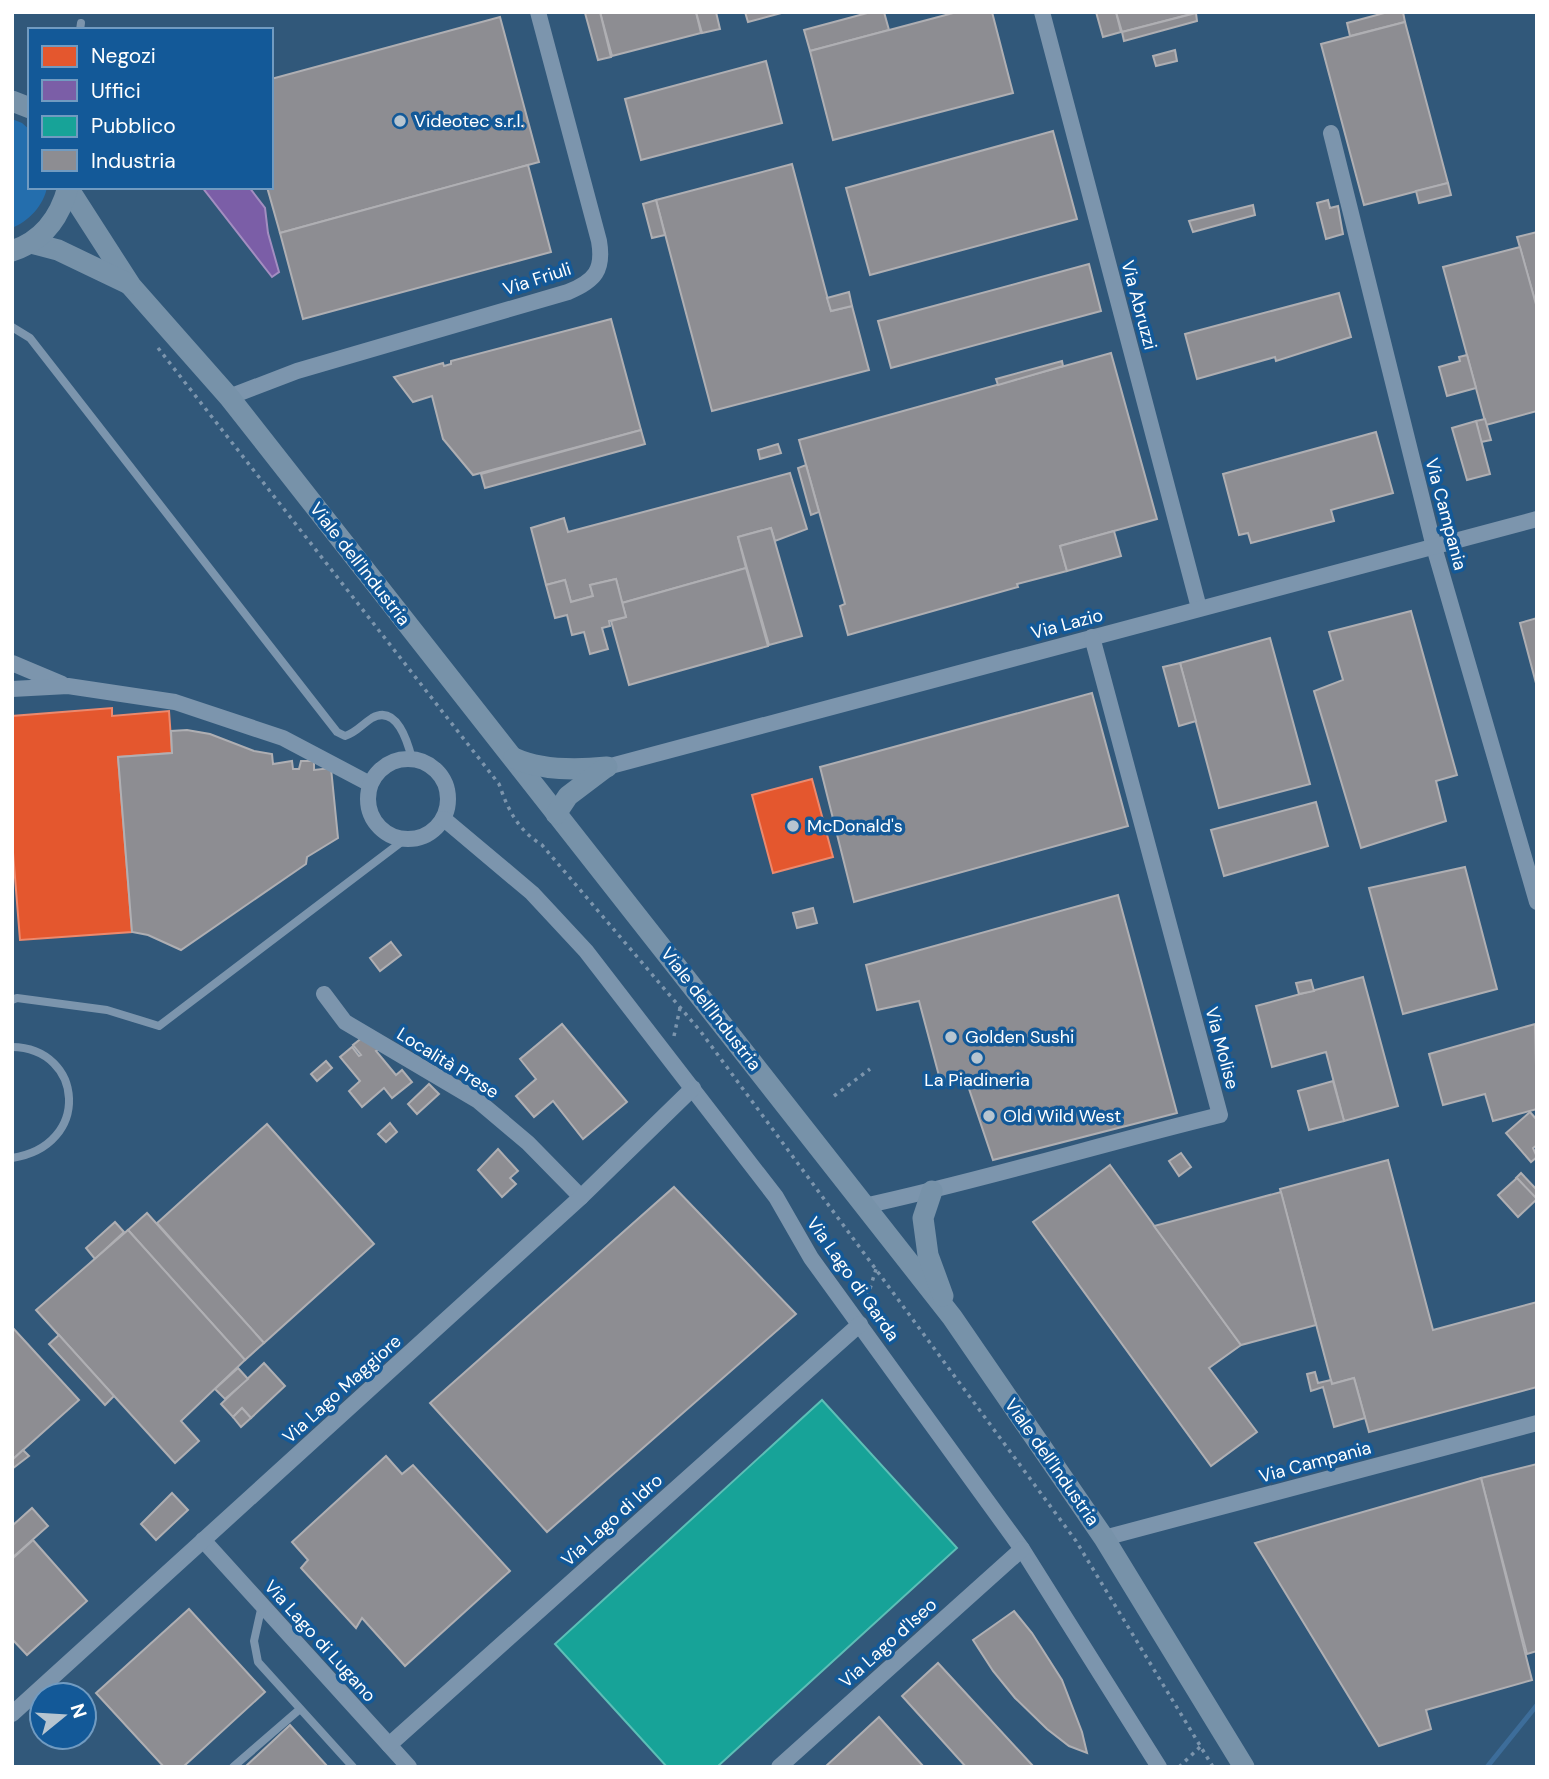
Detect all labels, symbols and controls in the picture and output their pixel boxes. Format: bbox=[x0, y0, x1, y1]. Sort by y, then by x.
legend bbox=[28, 28, 273, 189]
text: Negozi bbox=[91, 42, 156, 70]
text: Uffici bbox=[91, 77, 141, 105]
place label: Videotec s.r.l. bbox=[414, 109, 524, 133]
text: Pubblico bbox=[91, 112, 176, 140]
marker: Videotec s.r.l. bbox=[392, 113, 408, 129]
text: Industria bbox=[91, 147, 176, 175]
street label: Via Friuli bbox=[500, 257, 574, 301]
street label: Via Abruzzi bbox=[1116, 257, 1162, 353]
street label: Via Campania bbox=[1420, 455, 1472, 573]
street label: Viale dell'Industria bbox=[304, 497, 416, 631]
street label: Via Lazio bbox=[1028, 603, 1106, 645]
place label: McDonald's bbox=[807, 814, 903, 838]
marker: McDonald's bbox=[785, 818, 801, 834]
street label: Viale dell'Industria bbox=[655, 942, 767, 1076]
street label: Via Molise bbox=[1199, 1004, 1245, 1092]
street label: Località Prese bbox=[392, 1022, 504, 1104]
place label: Golden Sushi bbox=[965, 1025, 1074, 1049]
marker: Golden Sushi bbox=[943, 1029, 959, 1045]
marker: La Piadineria bbox=[969, 1050, 985, 1066]
place label: La Piadineria bbox=[924, 1068, 1030, 1092]
place label: Old Wild West bbox=[1003, 1104, 1121, 1128]
marker: Old Wild West bbox=[981, 1108, 997, 1124]
street label: Via Lago di Garda bbox=[801, 1212, 905, 1346]
street label: Via Lago Maggiore bbox=[278, 1329, 406, 1449]
street label: Viale dell'Industria bbox=[999, 1394, 1105, 1530]
street label: Via Campania bbox=[1256, 1436, 1374, 1488]
street label: Via Lago di Idro bbox=[556, 1468, 668, 1572]
street label: Via Lago di Lugano bbox=[259, 1575, 381, 1707]
street label: Via Lago d'Iseo bbox=[834, 1593, 942, 1693]
north arrow bbox=[28, 1681, 98, 1751]
text: N bbox=[65, 1700, 93, 1721]

